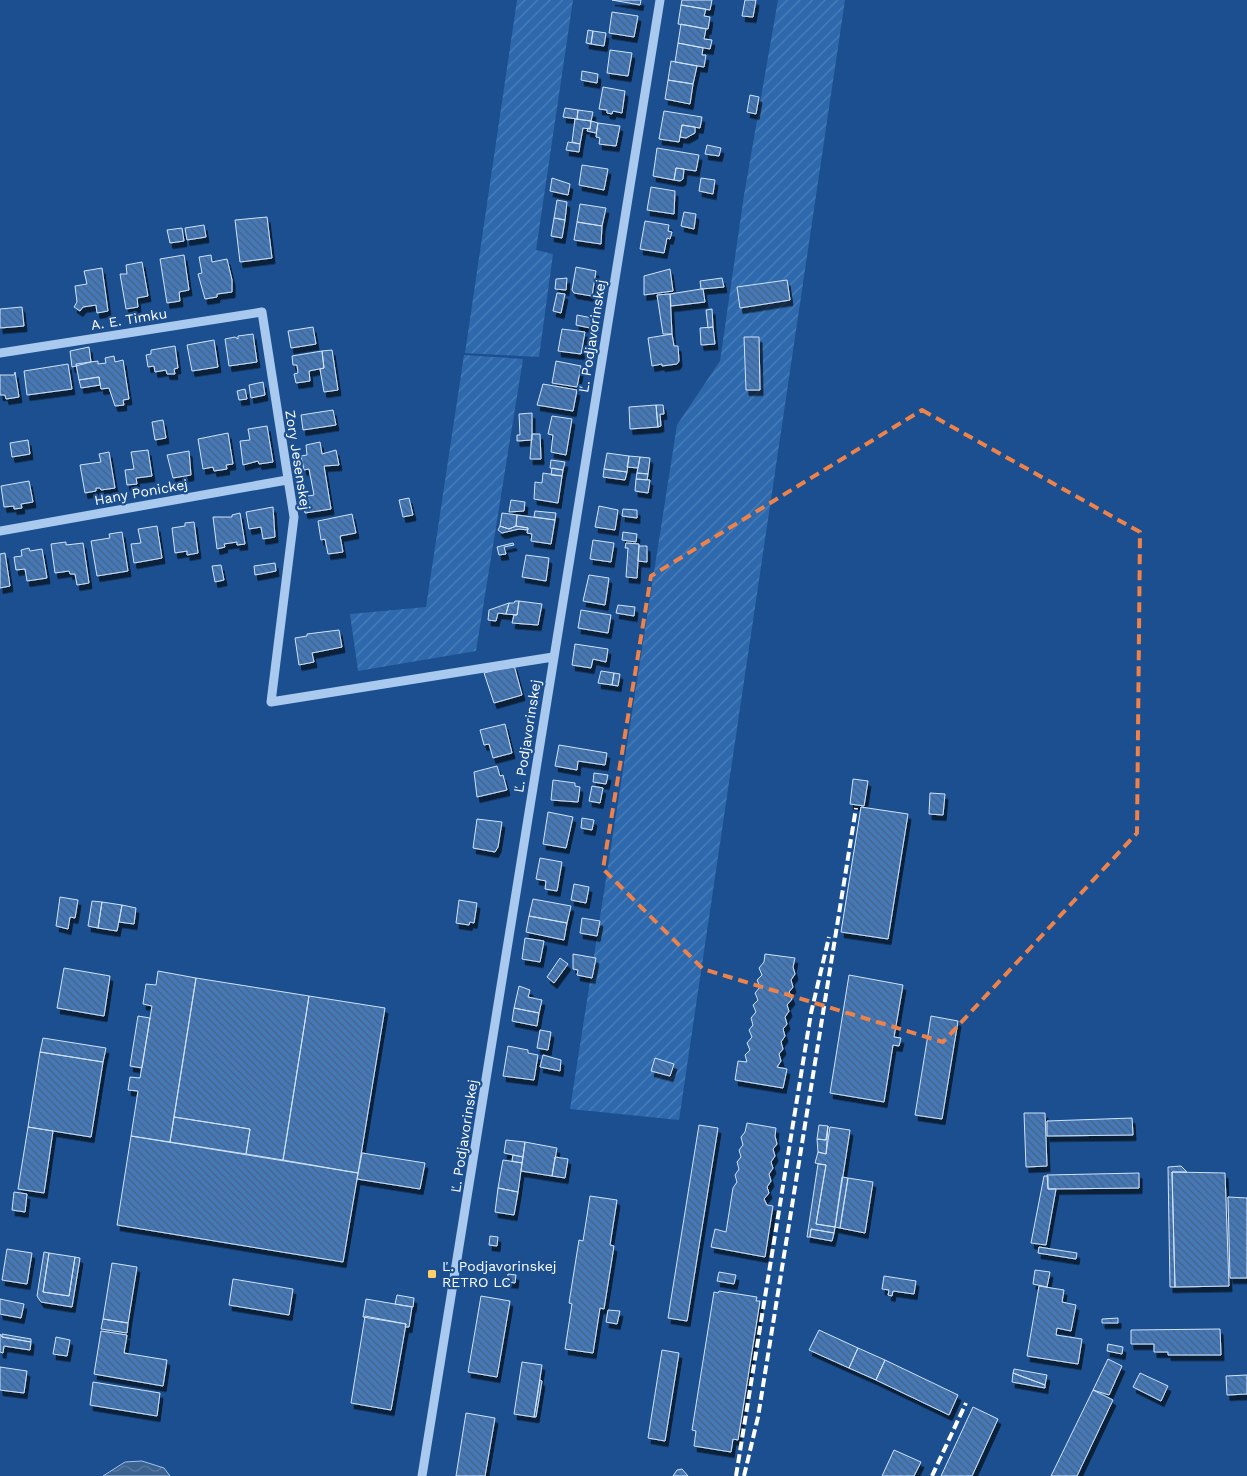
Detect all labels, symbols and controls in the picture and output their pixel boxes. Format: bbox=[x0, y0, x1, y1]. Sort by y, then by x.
street label: Ľ. Podjavorinskej bbox=[575, 278, 609, 394]
street label: A. E. Timku bbox=[90, 305, 168, 333]
street label: Zory Jesenskej bbox=[282, 409, 314, 511]
street label: Hany Ponickej bbox=[93, 476, 189, 508]
street label: Ľ. Podjavorinskej bbox=[510, 678, 544, 794]
street label: Ľ. Podjavorinskej bbox=[447, 1078, 481, 1194]
place label: Ľ. Podjavorinskej RETRO LC bbox=[442, 1258, 557, 1290]
marker: Ľ. Podjavorinskej RETRO LC bbox=[426, 1268, 438, 1280]

